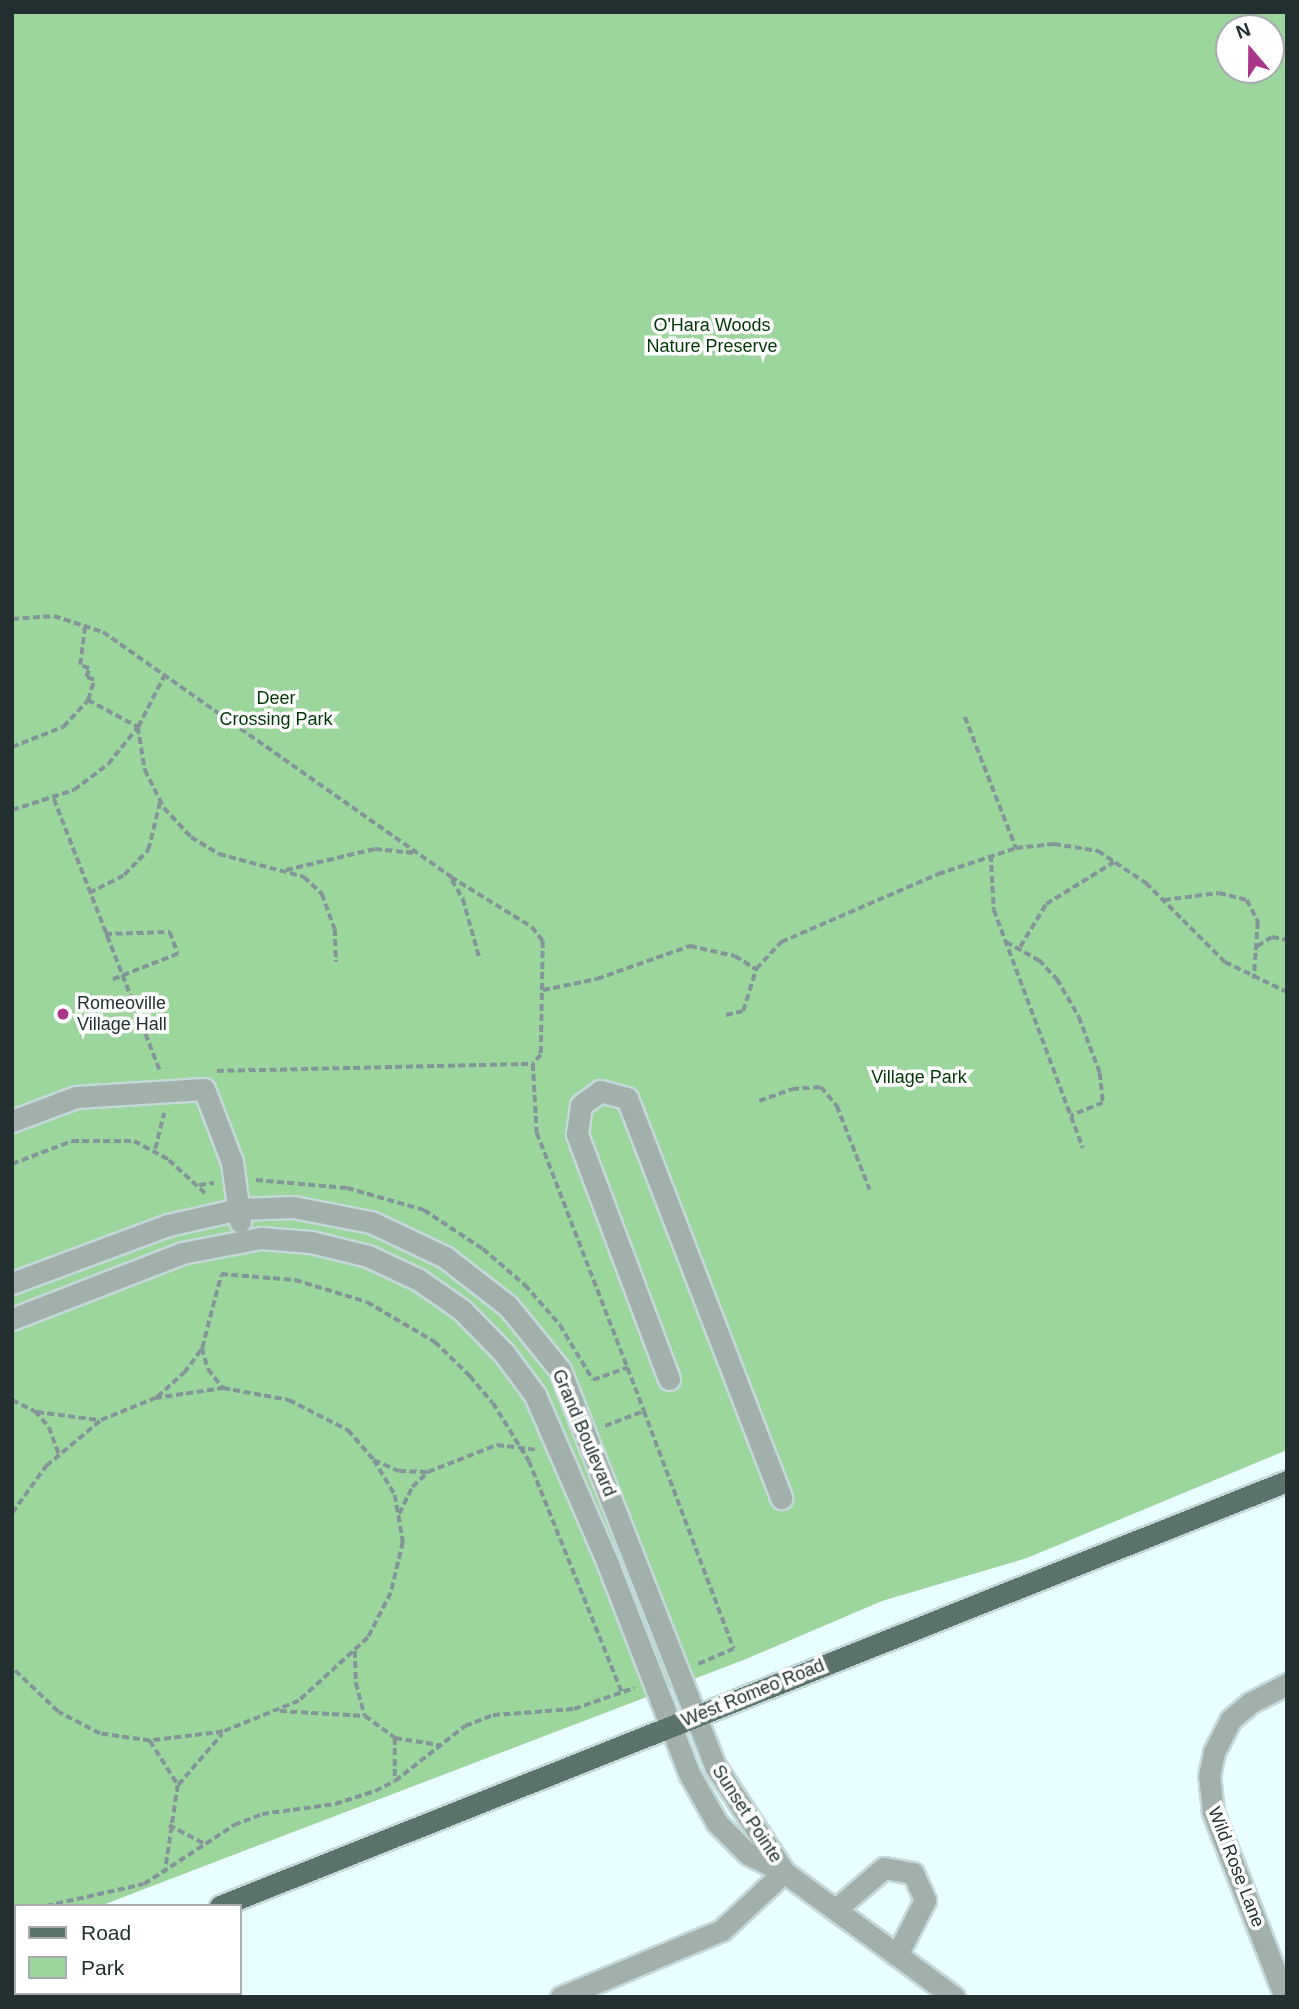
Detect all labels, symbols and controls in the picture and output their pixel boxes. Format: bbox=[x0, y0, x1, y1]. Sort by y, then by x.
north arrow bbox=[1215, 14, 1285, 84]
text: N bbox=[1233, 18, 1253, 43]
park label: O'Hara Woods Nature Preserve bbox=[646, 315, 778, 358]
park label: Deer Crossing Park bbox=[219, 688, 333, 730]
place label: Romeoville Village Hall bbox=[77, 993, 167, 1036]
marker: Romeoville Village Hall bbox=[55, 1006, 71, 1022]
park label: Village Park bbox=[871, 1066, 967, 1088]
street label: Grand Boulevard bbox=[547, 1366, 621, 1500]
street label: West Romeo Road bbox=[679, 1655, 827, 1731]
street label: Sunset Pointe bbox=[707, 1761, 787, 1867]
street label: Wild Rose Lane bbox=[1203, 1804, 1269, 1930]
legend bbox=[14, 1904, 242, 1995]
text: Road bbox=[81, 1921, 131, 1944]
text: Park bbox=[81, 1956, 124, 1979]

